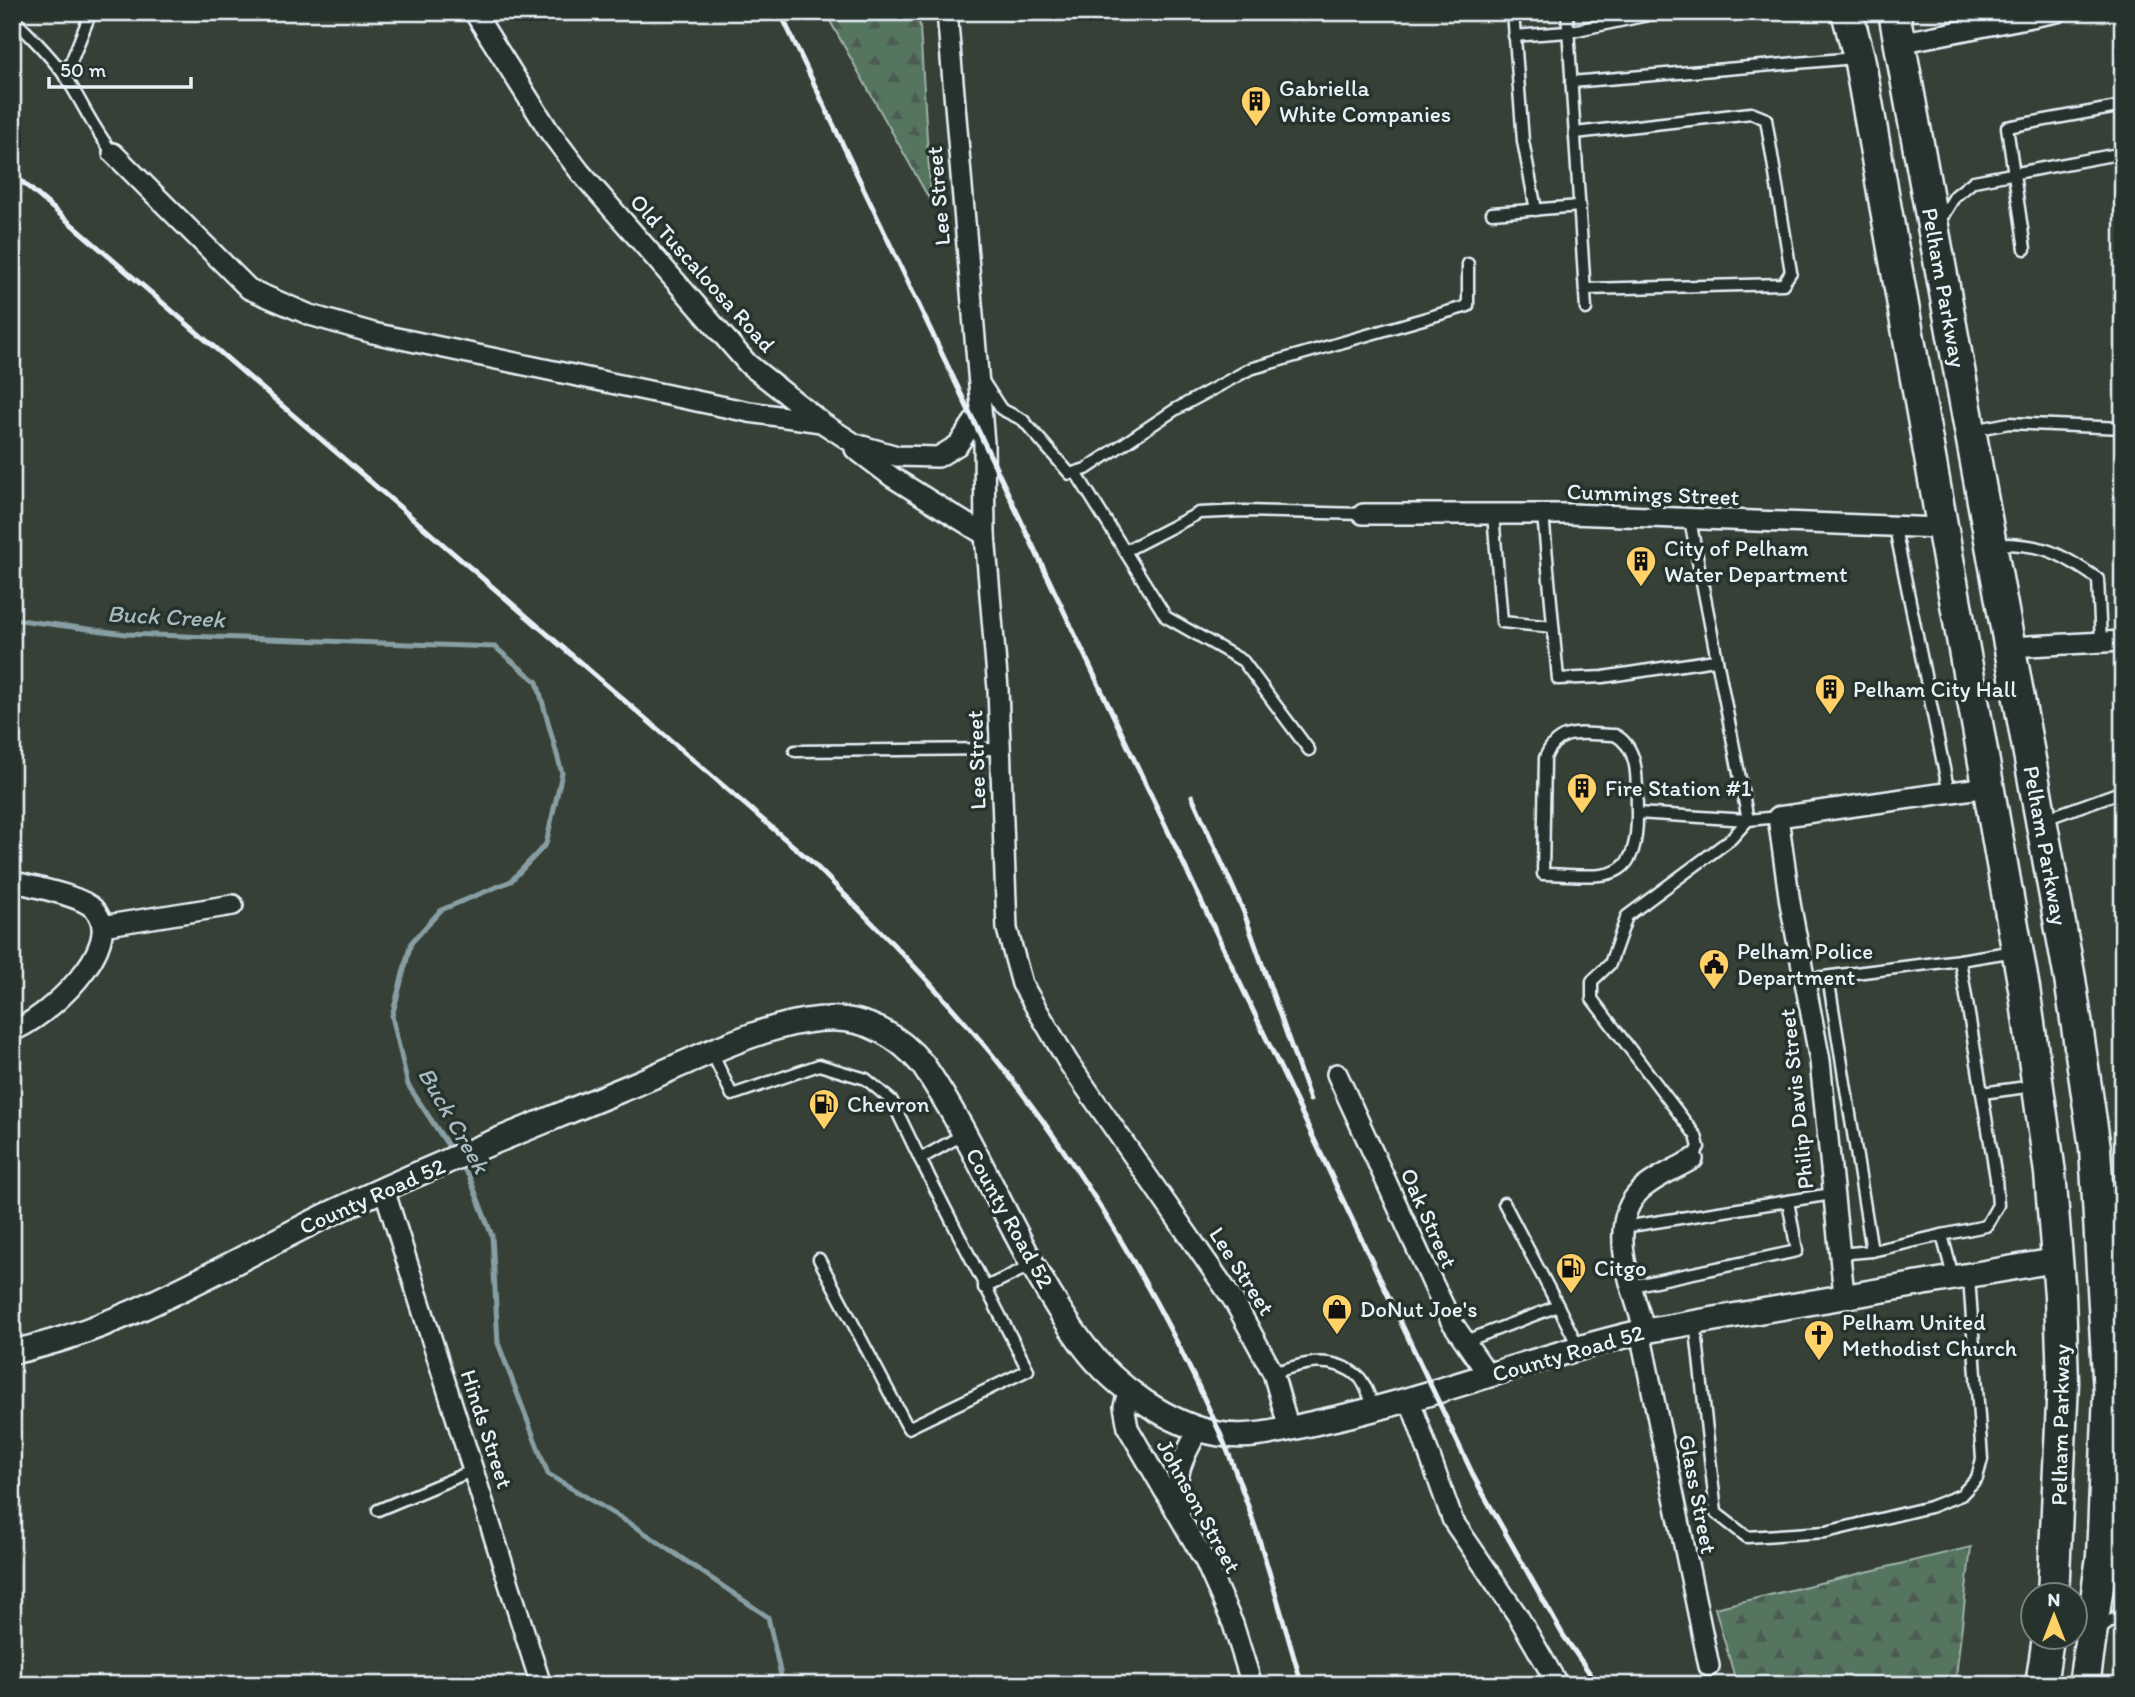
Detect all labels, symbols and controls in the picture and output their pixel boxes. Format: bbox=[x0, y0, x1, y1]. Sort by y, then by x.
scale bar bbox=[49, 46, 191, 90]
text: 50 m bbox=[60, 57, 107, 82]
place label: Gabriella White Companies bbox=[1279, 74, 1451, 128]
building icon: Gabriella White Companies bbox=[1239, 84, 1273, 128]
street label: Lee Street bbox=[920, 145, 956, 247]
street label: Old Tuscaloosa Road bbox=[624, 188, 782, 358]
street label: Pelham Parkway bbox=[1916, 205, 1972, 370]
street label: Cummings Street bbox=[1566, 477, 1740, 511]
place label: City of Pelham Water Department bbox=[1664, 534, 1848, 588]
building icon: City of Pelham Water Department bbox=[1624, 544, 1658, 588]
water label: Buck Creek bbox=[106, 598, 227, 634]
building icon: Pelham City Hall bbox=[1813, 672, 1847, 716]
place label: Pelham City Hall bbox=[1853, 675, 2017, 703]
street label: Lee Street bbox=[960, 709, 992, 810]
street label: Pelham Parkway bbox=[2017, 763, 2074, 928]
building icon: Fire Station #1 bbox=[1565, 771, 1599, 815]
place label: Fire Station #1 bbox=[1605, 774, 1752, 802]
place label: Pelham Police Department bbox=[1737, 937, 1873, 991]
public building icon: Pelham Police Department bbox=[1697, 947, 1731, 991]
street label: Philip Davis Street bbox=[1773, 1007, 1819, 1191]
water label: Buck Creek bbox=[412, 1062, 497, 1180]
fuel station icon: Chevron bbox=[807, 1087, 841, 1131]
place label: Chevron bbox=[847, 1090, 930, 1118]
street label: County Road 52 bbox=[960, 1143, 1060, 1293]
street label: County Road 52 bbox=[295, 1151, 449, 1241]
street label: Oak Street bbox=[1394, 1164, 1464, 1272]
street label: Lee Street bbox=[1203, 1222, 1281, 1321]
fuel station icon: Citgo bbox=[1554, 1251, 1588, 1295]
place label: Citgo bbox=[1594, 1254, 1647, 1282]
shop icon: DoNut Joe's bbox=[1320, 1292, 1354, 1336]
place label: DoNut Joe's bbox=[1360, 1295, 1477, 1323]
place label: Pelham United Methodist Church bbox=[1842, 1308, 2017, 1362]
street label: County Road 52 bbox=[1489, 1318, 1647, 1388]
church icon: Pelham United Methodist Church bbox=[1802, 1318, 1836, 1362]
street label: Pelham Parkway bbox=[2045, 1344, 2075, 1506]
street label: Hinds Street bbox=[455, 1366, 519, 1492]
street label: Glass Street bbox=[1673, 1432, 1723, 1556]
street label: Johnson Street bbox=[1151, 1434, 1247, 1578]
north arrow bbox=[2020, 1582, 2090, 1652]
text: N bbox=[2048, 1588, 2060, 1611]

